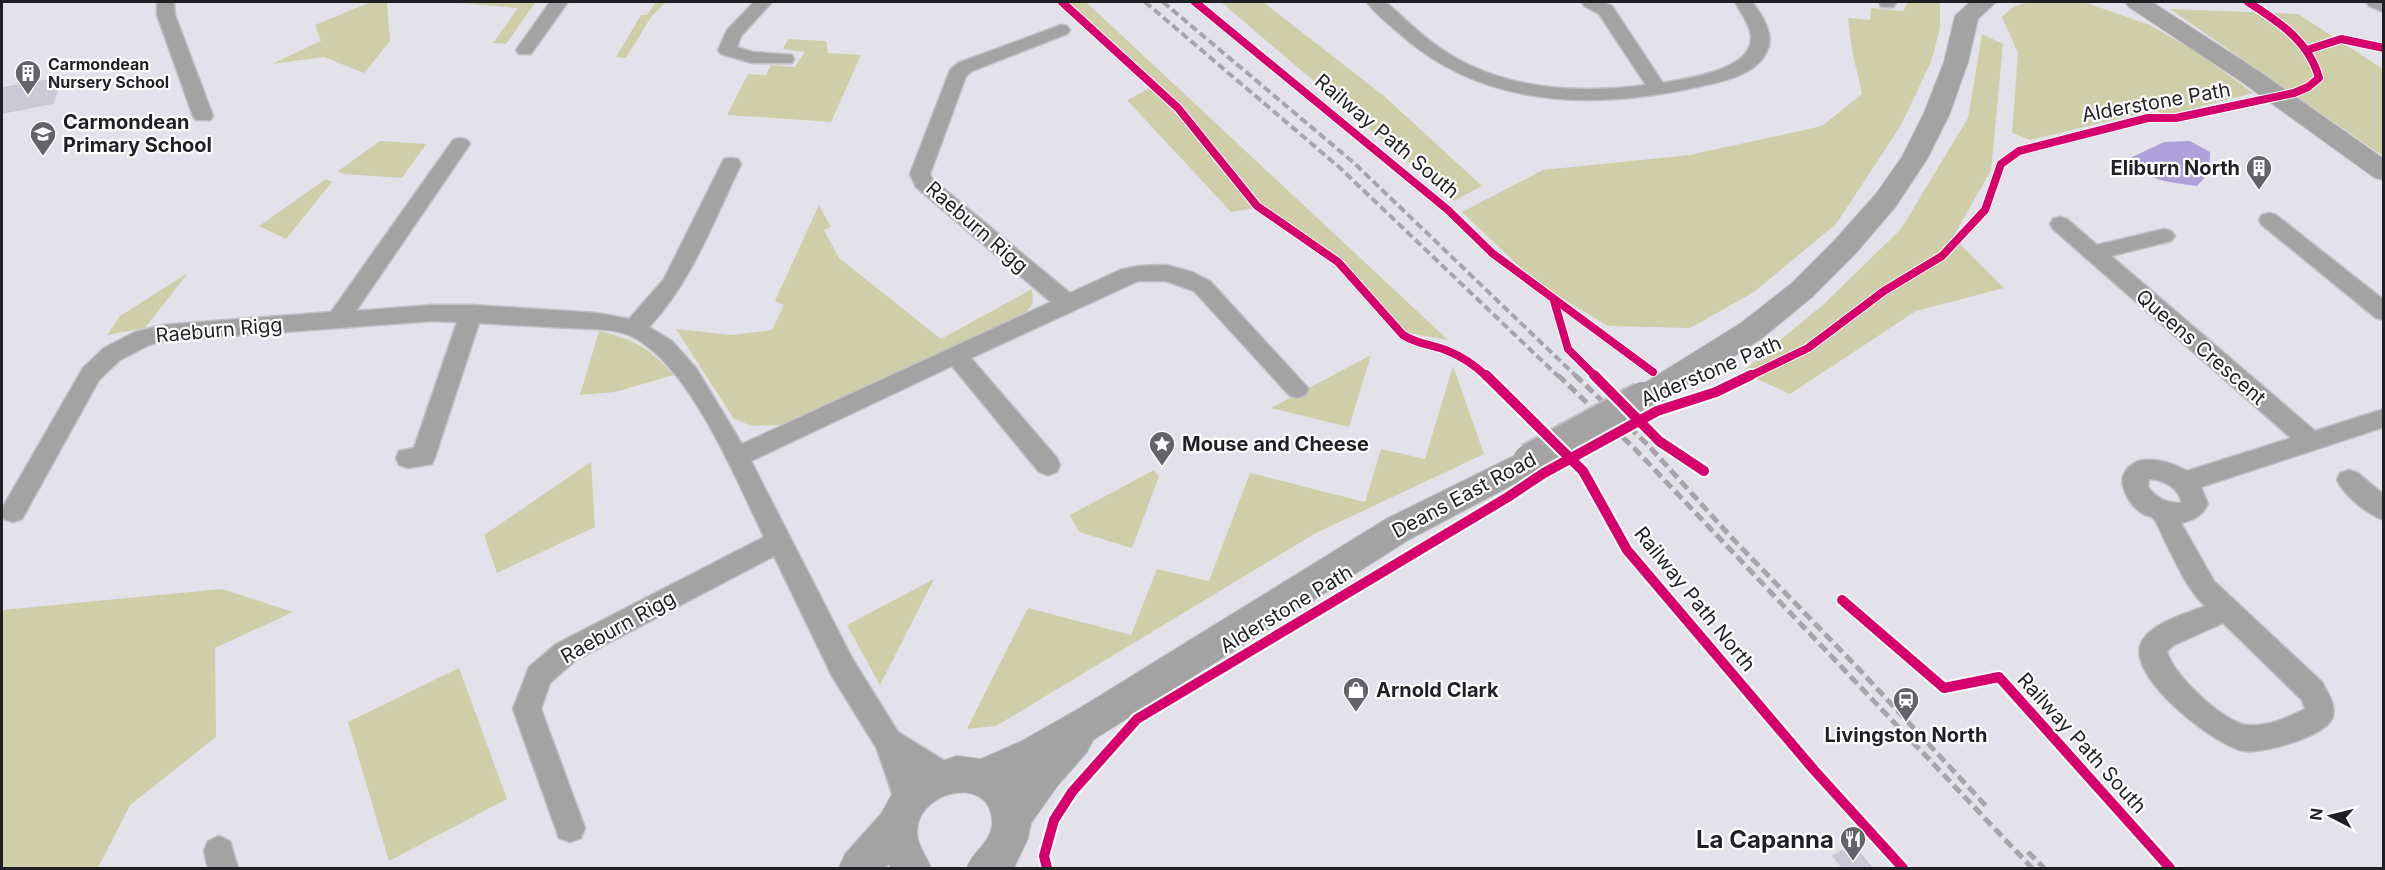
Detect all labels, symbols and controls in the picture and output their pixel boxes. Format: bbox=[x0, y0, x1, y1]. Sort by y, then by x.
place label: Carmondean Nursery School bbox=[48, 54, 169, 92]
building icon: Carmondean Nursery School bbox=[13, 58, 43, 96]
street label: Railway Path South bbox=[1310, 69, 1464, 203]
street label: Alderstone Path bbox=[2080, 77, 2232, 127]
place label: Carmondean Primary School bbox=[63, 110, 212, 157]
school or university icon: Carmondean Primary School bbox=[28, 119, 58, 157]
building icon: Eliburn North bbox=[2244, 153, 2274, 191]
place label: Eliburn North bbox=[2111, 156, 2240, 180]
street label: Raeburn Rigg bbox=[921, 176, 1033, 278]
street label: Queens Crescent bbox=[2131, 284, 2271, 410]
street label: Raeburn Rigg bbox=[155, 312, 283, 348]
street label: Alderstone Path bbox=[1637, 331, 1785, 411]
place icon: Mouse and Cheese bbox=[1147, 429, 1177, 467]
place label: Mouse and Cheese bbox=[1182, 432, 1369, 456]
street label: Deans East Road bbox=[1388, 447, 1540, 543]
street label: Railway Path North bbox=[1629, 522, 1761, 676]
street label: Alderstone Path bbox=[1215, 560, 1357, 658]
street label: Raeburn Rigg bbox=[557, 586, 679, 668]
street label: Railway Path South bbox=[2013, 668, 2151, 818]
shop icon: Arnold Clark bbox=[1341, 675, 1371, 713]
place label: Arnold Clark bbox=[1376, 678, 1499, 702]
station icon: Livingston North bbox=[1891, 685, 1921, 723]
place label: Livingston North bbox=[1825, 723, 1987, 747]
north arrow bbox=[2301, 786, 2361, 846]
text: N bbox=[2305, 807, 2327, 821]
restaurant icon: La Capanna bbox=[1838, 824, 1868, 862]
place label: La Capanna bbox=[1696, 825, 1834, 854]

